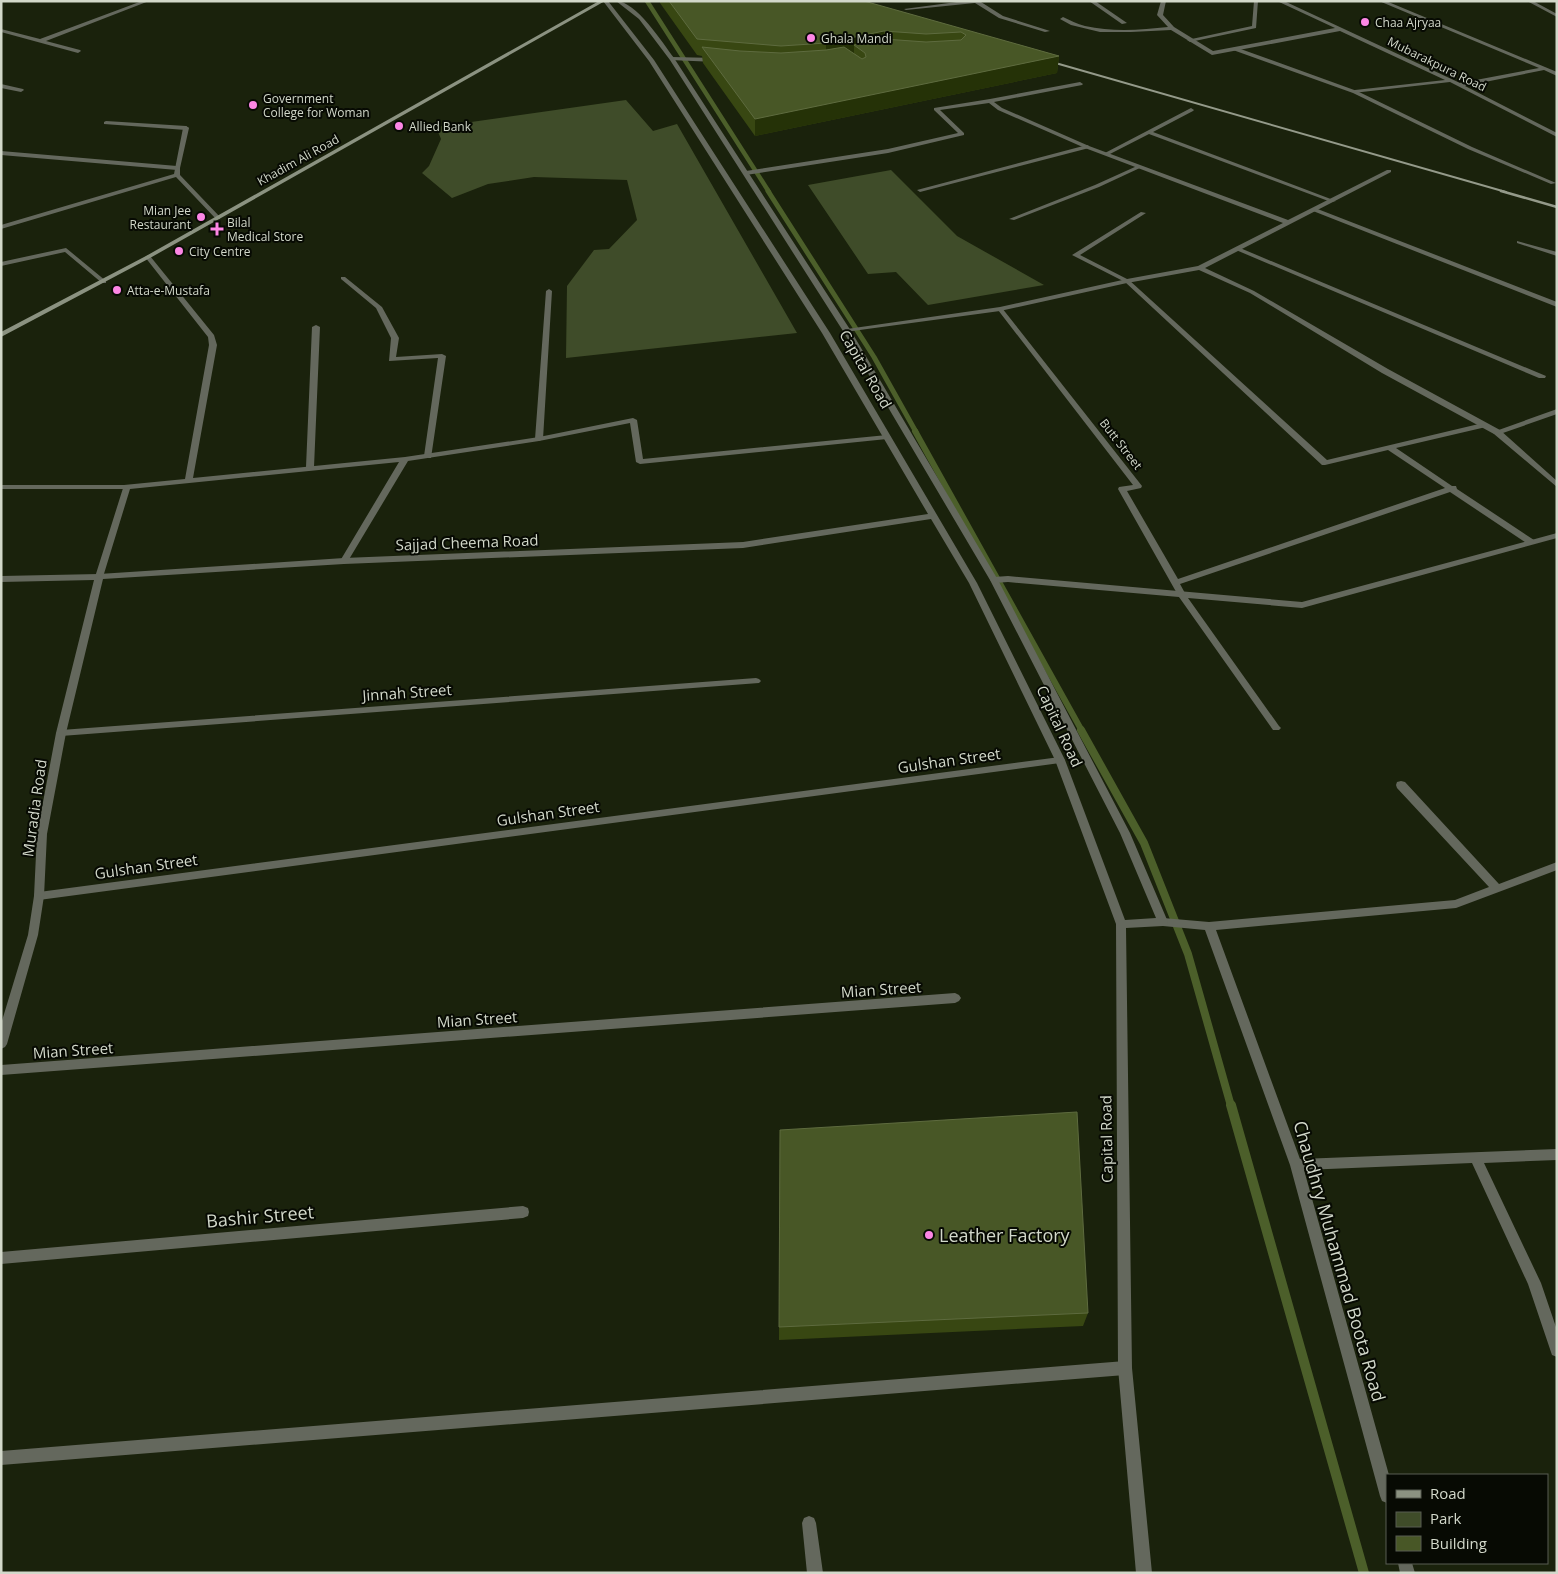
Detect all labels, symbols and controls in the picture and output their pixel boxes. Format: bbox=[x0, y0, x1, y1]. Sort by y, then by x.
place label: Chaa Ajryaa bbox=[1375, 14, 1441, 31]
marker: Chaa Ajryaa bbox=[1359, 16, 1371, 28]
place label: Ghala Mandi bbox=[821, 30, 892, 47]
marker: Ghala Mandi bbox=[805, 32, 817, 44]
street label: Mubarakpura Road bbox=[1385, 33, 1489, 95]
place label: Government College for Woman bbox=[263, 90, 370, 121]
marker: Government College for Woman bbox=[247, 99, 259, 111]
place label: Allied Bank bbox=[409, 118, 472, 135]
marker: Allied Bank bbox=[393, 120, 405, 132]
street label: Khadim Ali Road bbox=[254, 130, 342, 190]
place label: Mian Jee Restaurant bbox=[130, 202, 191, 233]
marker: Mian Jee Restaurant bbox=[195, 211, 207, 223]
place label: Bilal Medical Store bbox=[227, 214, 303, 245]
marker: Bilal Medical Store bbox=[211, 223, 223, 235]
place label: City Centre bbox=[189, 243, 251, 260]
marker: City Centre bbox=[173, 245, 185, 257]
place label: Atta-e-Mustafa bbox=[127, 282, 210, 299]
marker: Atta-e-Mustafa bbox=[111, 284, 123, 296]
street label: Capital Road bbox=[835, 326, 897, 412]
street label: Butt Street bbox=[1096, 415, 1146, 473]
street label: Sajjad Cheema Road bbox=[395, 530, 539, 554]
street label: Jinnah Street bbox=[360, 679, 452, 705]
street label: Capital Road bbox=[1032, 682, 1088, 770]
street label: Gulshan Street bbox=[896, 743, 1002, 777]
street label: Muradia Road bbox=[17, 758, 51, 858]
street label: Gulshan Street bbox=[495, 796, 601, 830]
street label: Gulshan Street bbox=[93, 849, 199, 883]
street label: Mian Street bbox=[840, 976, 922, 1002]
street label: Mian Street bbox=[436, 1006, 518, 1032]
street label: Mian Street bbox=[32, 1037, 114, 1063]
street label: Capital Road bbox=[1095, 1095, 1117, 1183]
street label: Chaudhry Muhammad Boota Road bbox=[1288, 1118, 1392, 1404]
street label: Bashir Street bbox=[205, 1199, 315, 1233]
place label: Leather Factory bbox=[939, 1223, 1071, 1247]
marker: Leather Factory bbox=[923, 1229, 935, 1241]
legend bbox=[1386, 1474, 1548, 1564]
text: Road bbox=[1430, 1483, 1466, 1503]
text: Park bbox=[1430, 1508, 1461, 1528]
text: Building bbox=[1430, 1533, 1487, 1553]

